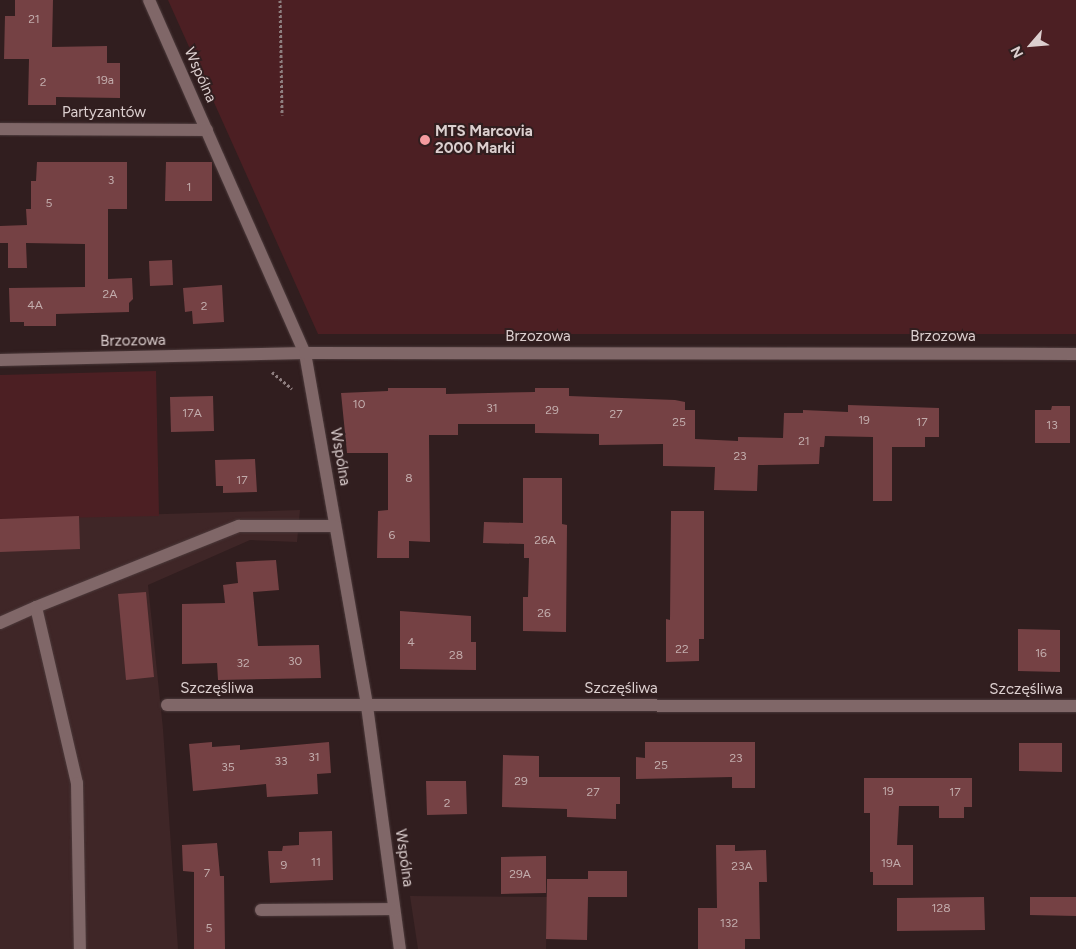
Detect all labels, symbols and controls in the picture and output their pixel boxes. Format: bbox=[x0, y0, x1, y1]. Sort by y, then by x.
house number: 21 bbox=[28, 13, 40, 27]
north arrow bbox=[1006, 20, 1056, 70]
text: N bbox=[1007, 43, 1027, 61]
street label: Wspólna bbox=[180, 45, 220, 105]
house number: 19a bbox=[96, 74, 114, 88]
house number: 2 bbox=[40, 76, 46, 90]
street label: Partyzantów bbox=[62, 104, 146, 122]
place label: MTS Marcovia 2000 Marki bbox=[435, 122, 533, 157]
marker: MTS Marcovia 2000 Marki bbox=[419, 134, 431, 146]
house number: 3 bbox=[108, 174, 114, 188]
house number: 1 bbox=[187, 181, 191, 195]
house number: 5 bbox=[46, 197, 52, 211]
house number: 2A bbox=[103, 288, 117, 302]
house number: 4A bbox=[27, 299, 43, 313]
house number: 2 bbox=[201, 300, 207, 314]
street label: Brzozowa bbox=[505, 328, 571, 346]
street label: Brzozowa bbox=[910, 328, 976, 346]
street label: Brzozowa bbox=[100, 331, 166, 351]
house number: 10 bbox=[353, 398, 365, 412]
house number: 31 bbox=[486, 402, 498, 416]
house number: 29 bbox=[545, 404, 559, 418]
house number: 17A bbox=[182, 407, 202, 421]
house number: 27 bbox=[609, 408, 623, 422]
house number: 19 bbox=[858, 414, 870, 428]
house number: 25 bbox=[672, 416, 686, 430]
house number: 17 bbox=[916, 416, 928, 430]
house number: 13 bbox=[1046, 419, 1058, 433]
street label: Wspólna bbox=[326, 427, 354, 487]
house number: 21 bbox=[798, 435, 810, 449]
house number: 23 bbox=[733, 450, 747, 464]
house number: 8 bbox=[405, 472, 413, 486]
house number: 17 bbox=[236, 474, 248, 488]
house number: 6 bbox=[389, 529, 395, 543]
house number: 26A bbox=[534, 534, 556, 548]
house number: 26 bbox=[537, 607, 551, 621]
house number: 4 bbox=[407, 636, 415, 650]
house number: 22 bbox=[675, 643, 689, 657]
house number: 16 bbox=[1035, 647, 1047, 661]
house number: 28 bbox=[449, 649, 463, 663]
house number: 30 bbox=[288, 655, 302, 669]
house number: 32 bbox=[236, 657, 250, 671]
street label: Szczęśliwa bbox=[180, 680, 254, 698]
street label: Szczęśliwa bbox=[584, 680, 658, 698]
street label: Szczęśliwa bbox=[989, 681, 1063, 699]
house number: 31 bbox=[308, 751, 320, 765]
house number: 23 bbox=[729, 752, 743, 766]
house number: 33 bbox=[274, 755, 288, 769]
house number: 25 bbox=[654, 759, 668, 773]
house number: 35 bbox=[221, 761, 235, 775]
house number: 29 bbox=[514, 775, 528, 789]
house number: 19 bbox=[882, 785, 894, 799]
house number: 27 bbox=[586, 786, 600, 800]
house number: 17 bbox=[949, 786, 961, 800]
house number: 2 bbox=[444, 797, 450, 811]
street label: Wspólna bbox=[391, 828, 417, 888]
house number: 11 bbox=[311, 856, 321, 870]
house number: 19A bbox=[881, 857, 901, 871]
house number: 9 bbox=[281, 859, 287, 873]
house number: 23A bbox=[731, 860, 753, 874]
house number: 7 bbox=[204, 867, 210, 881]
house number: 29A bbox=[509, 868, 531, 882]
house number: 128 bbox=[931, 902, 951, 916]
house number: 132 bbox=[720, 917, 738, 931]
house number: 5 bbox=[206, 922, 212, 936]

